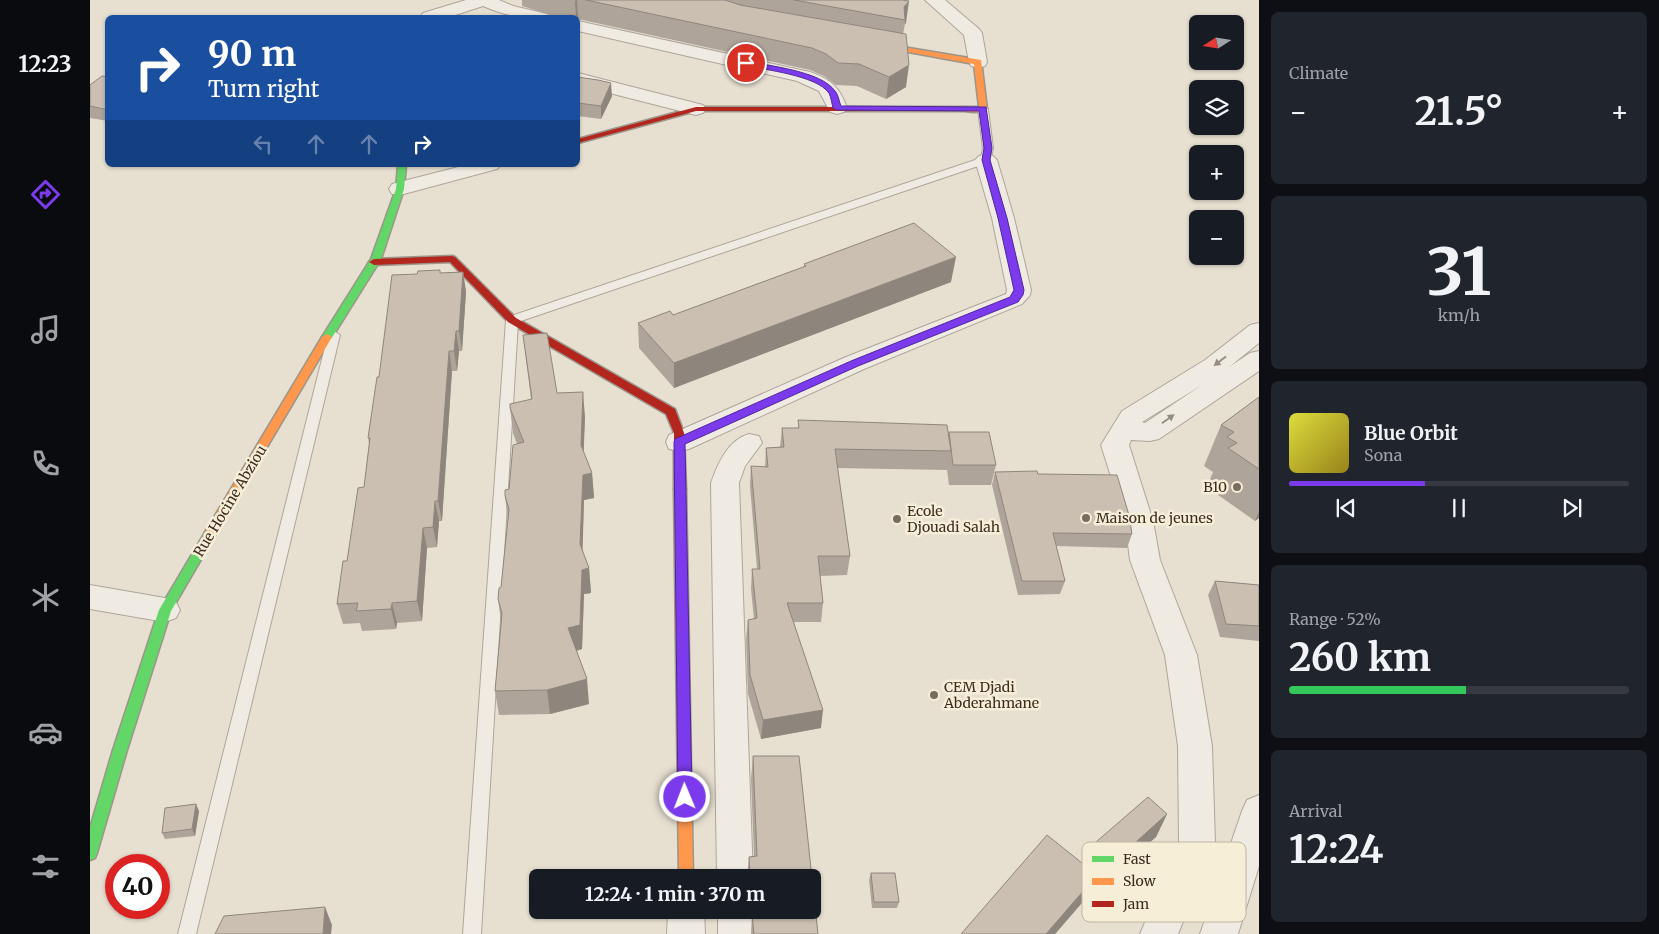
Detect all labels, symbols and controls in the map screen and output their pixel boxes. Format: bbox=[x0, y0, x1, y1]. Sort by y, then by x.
north arrow bbox=[1189, 15, 1244, 70]
map controls bbox=[1189, 15, 1244, 265]
text: 90 m bbox=[208, 32, 296, 76]
icon: right bbox=[125, 35, 190, 100]
pin bbox=[725, 42, 767, 84]
icon: arrive bbox=[732, 49, 760, 77]
text: 12:23 bbox=[18, 50, 72, 78]
text: Climate bbox=[1289, 63, 1348, 83]
text: Turn right bbox=[208, 75, 319, 103]
button: layers bbox=[1189, 80, 1244, 135]
text: 21.5° bbox=[1415, 88, 1503, 135]
text: − bbox=[1289, 94, 1308, 130]
text: + bbox=[1610, 94, 1629, 130]
icon: left bbox=[249, 130, 277, 158]
icon: ahead bbox=[302, 130, 330, 158]
icon: ahead bbox=[355, 130, 383, 158]
icon: right bbox=[408, 130, 436, 158]
button: + bbox=[1189, 145, 1244, 200]
icon: directions bbox=[28, 177, 63, 212]
button: − bbox=[1189, 210, 1244, 265]
text: 31 bbox=[1427, 231, 1491, 313]
text: km/h bbox=[1438, 305, 1480, 325]
icon: music bbox=[28, 312, 63, 347]
one-way arrow bbox=[1213, 356, 1227, 366]
one-way arrow bbox=[1161, 414, 1175, 424]
text: Blue Orbit bbox=[1364, 421, 1458, 445]
street label: Rue Hocine Abziou bbox=[190, 442, 271, 560]
text: Sona bbox=[1364, 445, 1402, 465]
icon: phone bbox=[28, 446, 63, 481]
place label: B10 bbox=[1203, 478, 1227, 496]
marker: B10 bbox=[1231, 481, 1243, 493]
icon: previous bbox=[1332, 494, 1360, 522]
icon: pause bbox=[1445, 494, 1473, 522]
icon: next bbox=[1558, 494, 1586, 522]
place label: Ecole Djouadi Salah bbox=[907, 502, 1000, 536]
place label: Maison de jeunes bbox=[1096, 509, 1213, 527]
marker: Maison de jeunes bbox=[1080, 512, 1092, 524]
marker: Ecole Djouadi Salah bbox=[891, 513, 903, 525]
icon: climate bbox=[28, 580, 63, 615]
text: Range · 52% bbox=[1289, 609, 1381, 629]
text: 260 km bbox=[1289, 634, 1431, 681]
place label: CEM Djadi Abderahmane bbox=[943, 678, 1039, 712]
marker: CEM Djadi Abderahmane bbox=[928, 689, 940, 701]
icon: car bbox=[28, 715, 63, 750]
position arrow bbox=[658, 770, 710, 822]
text: Arrival bbox=[1289, 801, 1342, 821]
text: 12:24 bbox=[1289, 826, 1384, 873]
legend bbox=[1082, 842, 1246, 922]
icon: filters bbox=[28, 849, 63, 884]
text: Fast bbox=[1123, 850, 1151, 868]
speed limit sign: 40 bbox=[105, 854, 170, 919]
text: Slow bbox=[1123, 872, 1156, 890]
text: 12:24 · 1 min · 370 m bbox=[585, 882, 765, 906]
text: Jam bbox=[1122, 895, 1149, 913]

